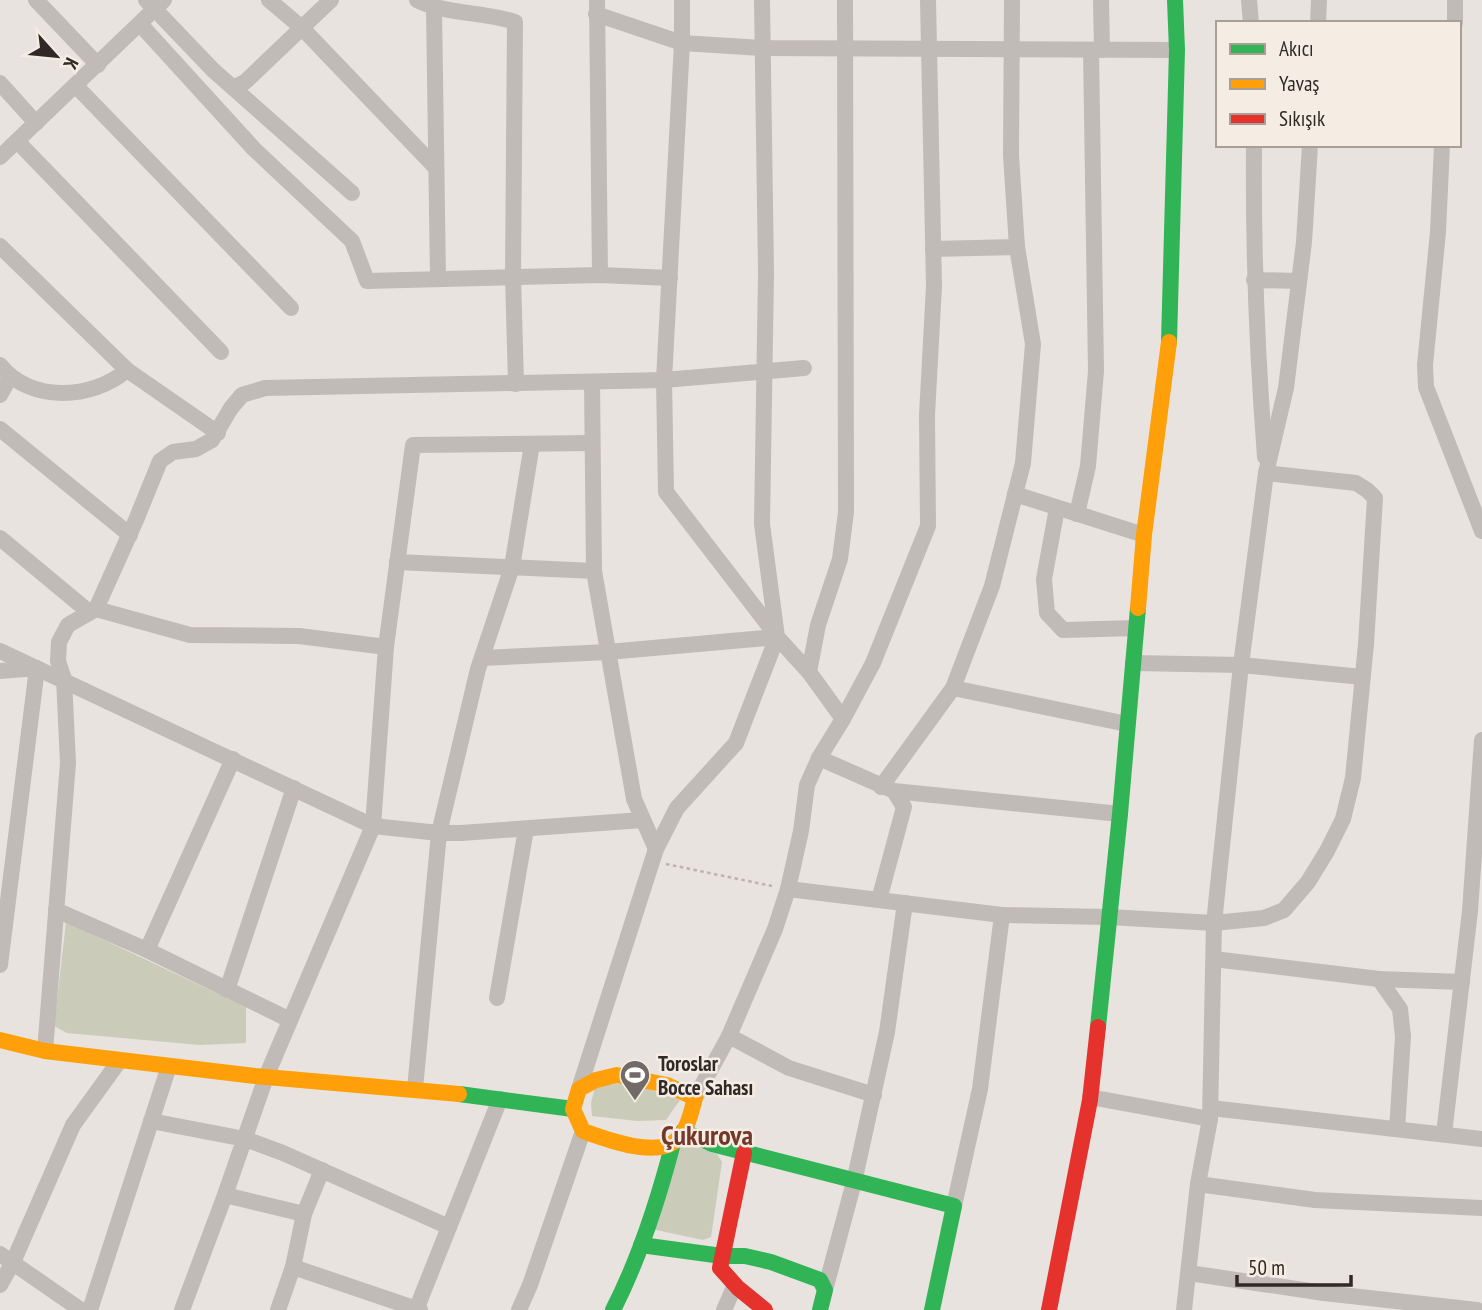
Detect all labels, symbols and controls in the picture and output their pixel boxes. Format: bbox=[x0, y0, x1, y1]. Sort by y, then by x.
north arrow bbox=[21, 21, 91, 91]
legend bbox=[1216, 21, 1461, 147]
text: Akıcı bbox=[1279, 35, 1314, 62]
text: K bbox=[58, 54, 84, 74]
text: Yavaş bbox=[1279, 70, 1319, 97]
text: Sıkışık bbox=[1279, 105, 1325, 132]
place label: Toroslar Bocce Sahası bbox=[658, 1050, 753, 1101]
sports icon: Toroslar Bocce Sahası bbox=[618, 1058, 652, 1102]
district label: Çukurova bbox=[661, 1116, 753, 1153]
scale bar bbox=[1237, 1244, 1351, 1288]
text: 50 m bbox=[1248, 1254, 1285, 1281]

